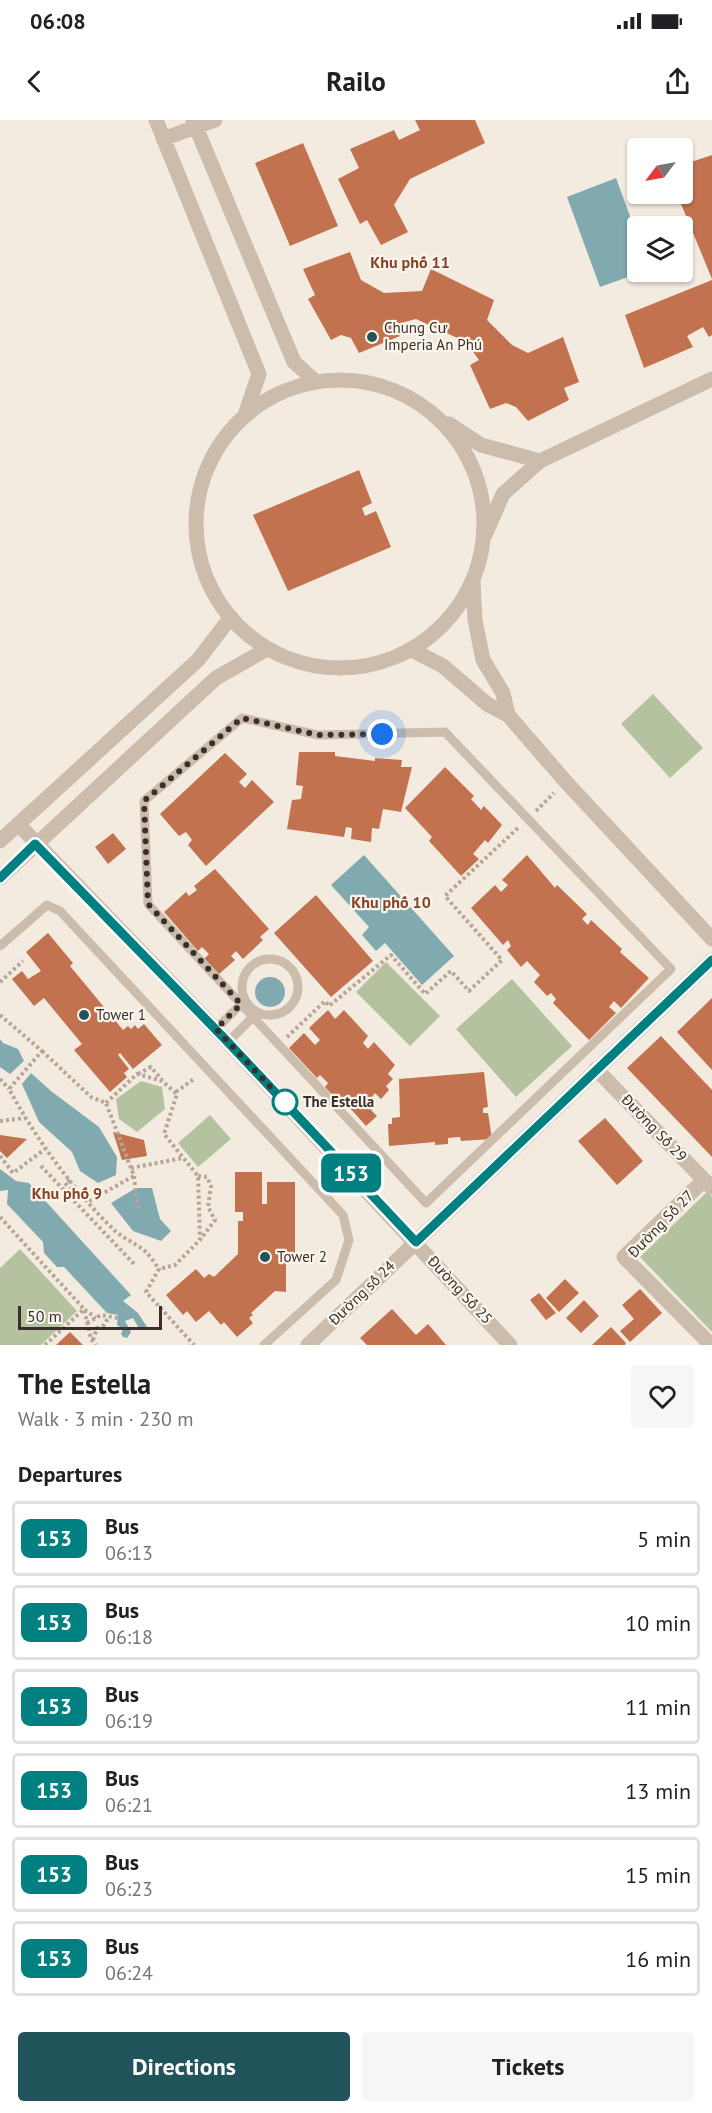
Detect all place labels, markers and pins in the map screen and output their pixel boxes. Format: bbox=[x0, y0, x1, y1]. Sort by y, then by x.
place label: Chung Cư Imperia An Phú bbox=[384, 318, 482, 354]
marker: Chung Cư Imperia An Phú bbox=[365, 330, 379, 344]
place label: Tower 1 bbox=[96, 1005, 146, 1024]
marker: Tower 1 bbox=[77, 1008, 91, 1022]
marker: The Estella bbox=[272, 1089, 298, 1115]
place label: The Estella bbox=[303, 1092, 374, 1111]
place label: Tower 2 bbox=[277, 1247, 327, 1266]
marker: Tower 2 bbox=[258, 1250, 272, 1264]

